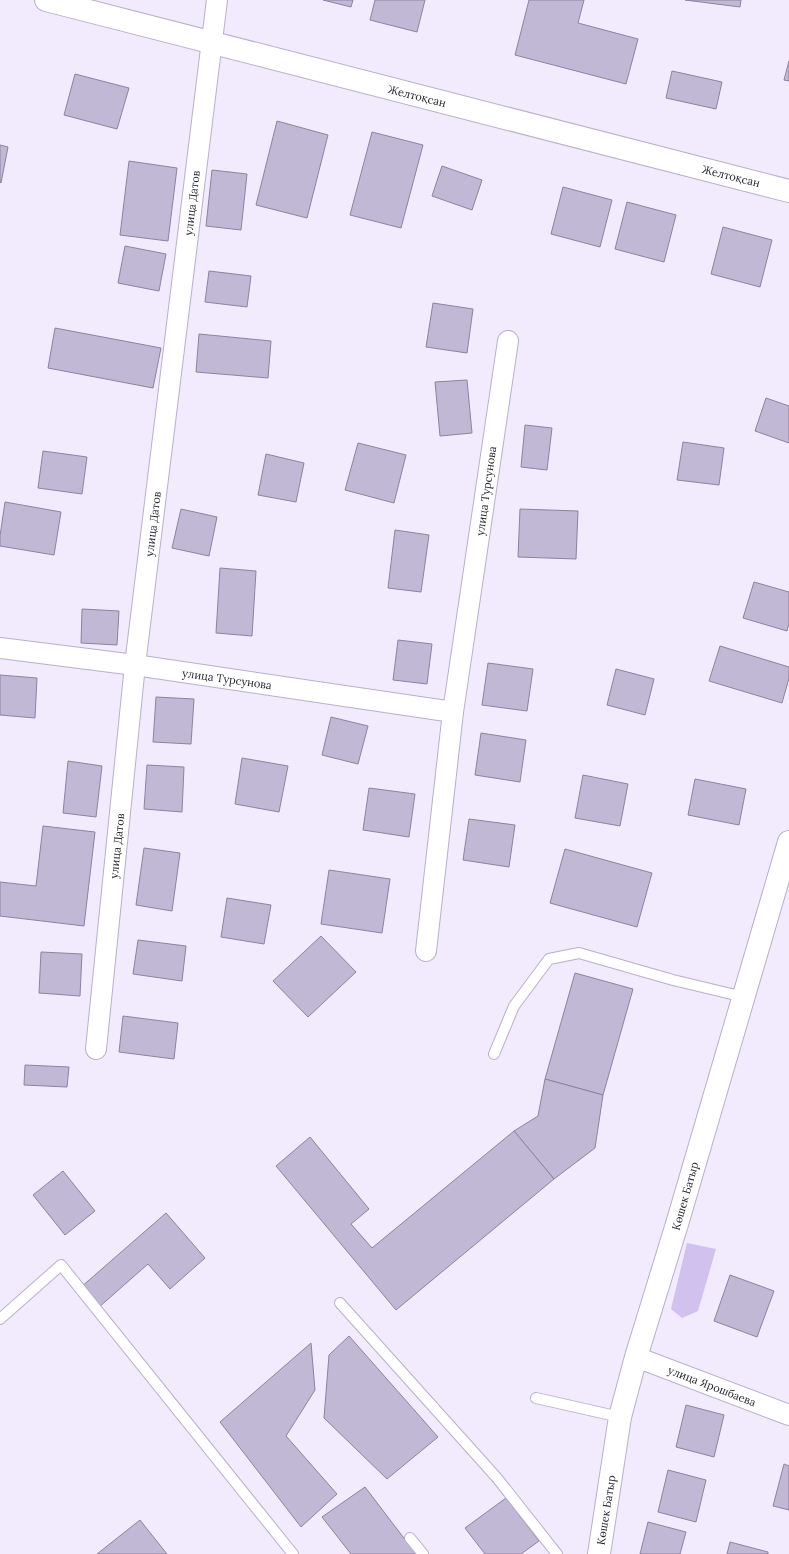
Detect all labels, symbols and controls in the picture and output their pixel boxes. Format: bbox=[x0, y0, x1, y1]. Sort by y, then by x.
street label: Желтоқсан bbox=[386, 82, 448, 110]
street label: Желтоқсан bbox=[700, 162, 762, 190]
street label: улица Датов bbox=[181, 169, 203, 236]
street label: улица Турсунова bbox=[473, 445, 499, 537]
street label: улица Датов bbox=[142, 490, 164, 557]
street label: улица Турсунова bbox=[181, 666, 273, 692]
street label: улица Датов bbox=[107, 812, 127, 879]
street label: Көшек Батыр bbox=[669, 1160, 702, 1232]
street label: улица Ярошбаева bbox=[666, 1363, 758, 1409]
street label: Көшек Батыр bbox=[594, 1474, 618, 1546]

